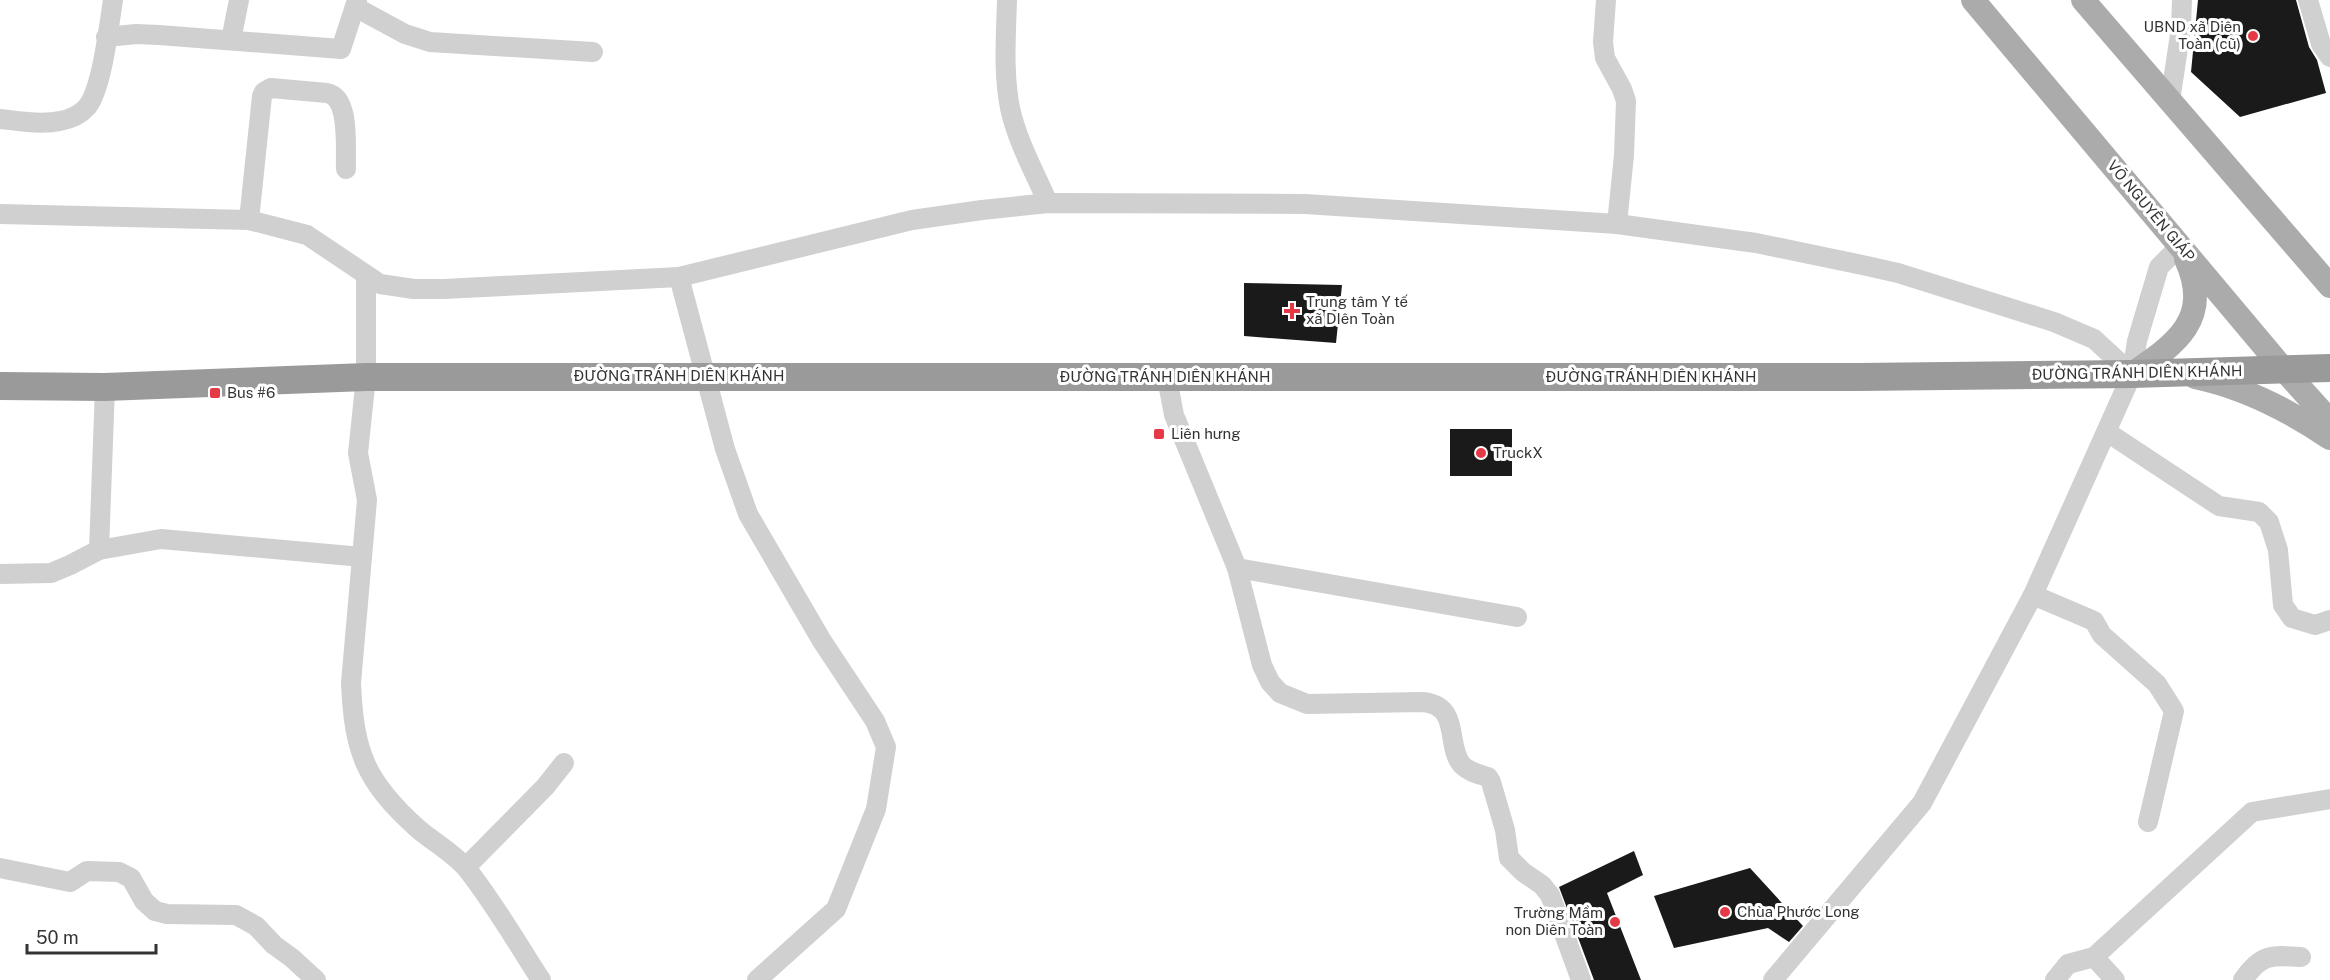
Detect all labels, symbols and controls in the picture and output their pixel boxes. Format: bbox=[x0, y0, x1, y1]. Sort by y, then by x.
place label: UBND xã Diên Toàn (cũ) bbox=[2144, 18, 2241, 52]
marker: UBND xã Diên Toàn (cũ) bbox=[2246, 29, 2260, 43]
street label: VÕ NGUYÊN GIÁP bbox=[2104, 157, 2199, 265]
place label: Trung tâm Y tế xã DIên Toàn bbox=[1306, 293, 1409, 327]
marker: Trung tâm Y tế xã DIên Toàn bbox=[1283, 302, 1301, 320]
street label: ĐƯỜNG TRÁNH DIÊN KHÁNH bbox=[2031, 361, 2243, 383]
street label: ĐƯỜNG TRÁNH DIÊN KHÁNH bbox=[574, 366, 784, 384]
street label: ĐƯỜNG TRÁNH DIÊN KHÁNH bbox=[1060, 367, 1270, 385]
street label: ĐƯỜNG TRÁNH DIÊN KHÁNH bbox=[1546, 367, 1756, 385]
place label: Bus #6 bbox=[227, 384, 275, 401]
marker: Bus #6 bbox=[208, 386, 222, 400]
place label: Liên hưng bbox=[1171, 425, 1241, 442]
marker: Liên hưng bbox=[1152, 427, 1166, 441]
place label: TruckX bbox=[1493, 444, 1543, 461]
marker: TruckX bbox=[1474, 446, 1488, 460]
place label: Chùa Phước Long bbox=[1737, 903, 1860, 920]
place label: Trường Mầm non Diên Toàn bbox=[1505, 904, 1603, 938]
marker: Chùa Phước Long bbox=[1718, 905, 1732, 919]
marker: Trường Mầm non Diên Toàn bbox=[1608, 915, 1622, 929]
scale bar bbox=[27, 917, 156, 955]
text: 50 m bbox=[36, 927, 79, 948]

